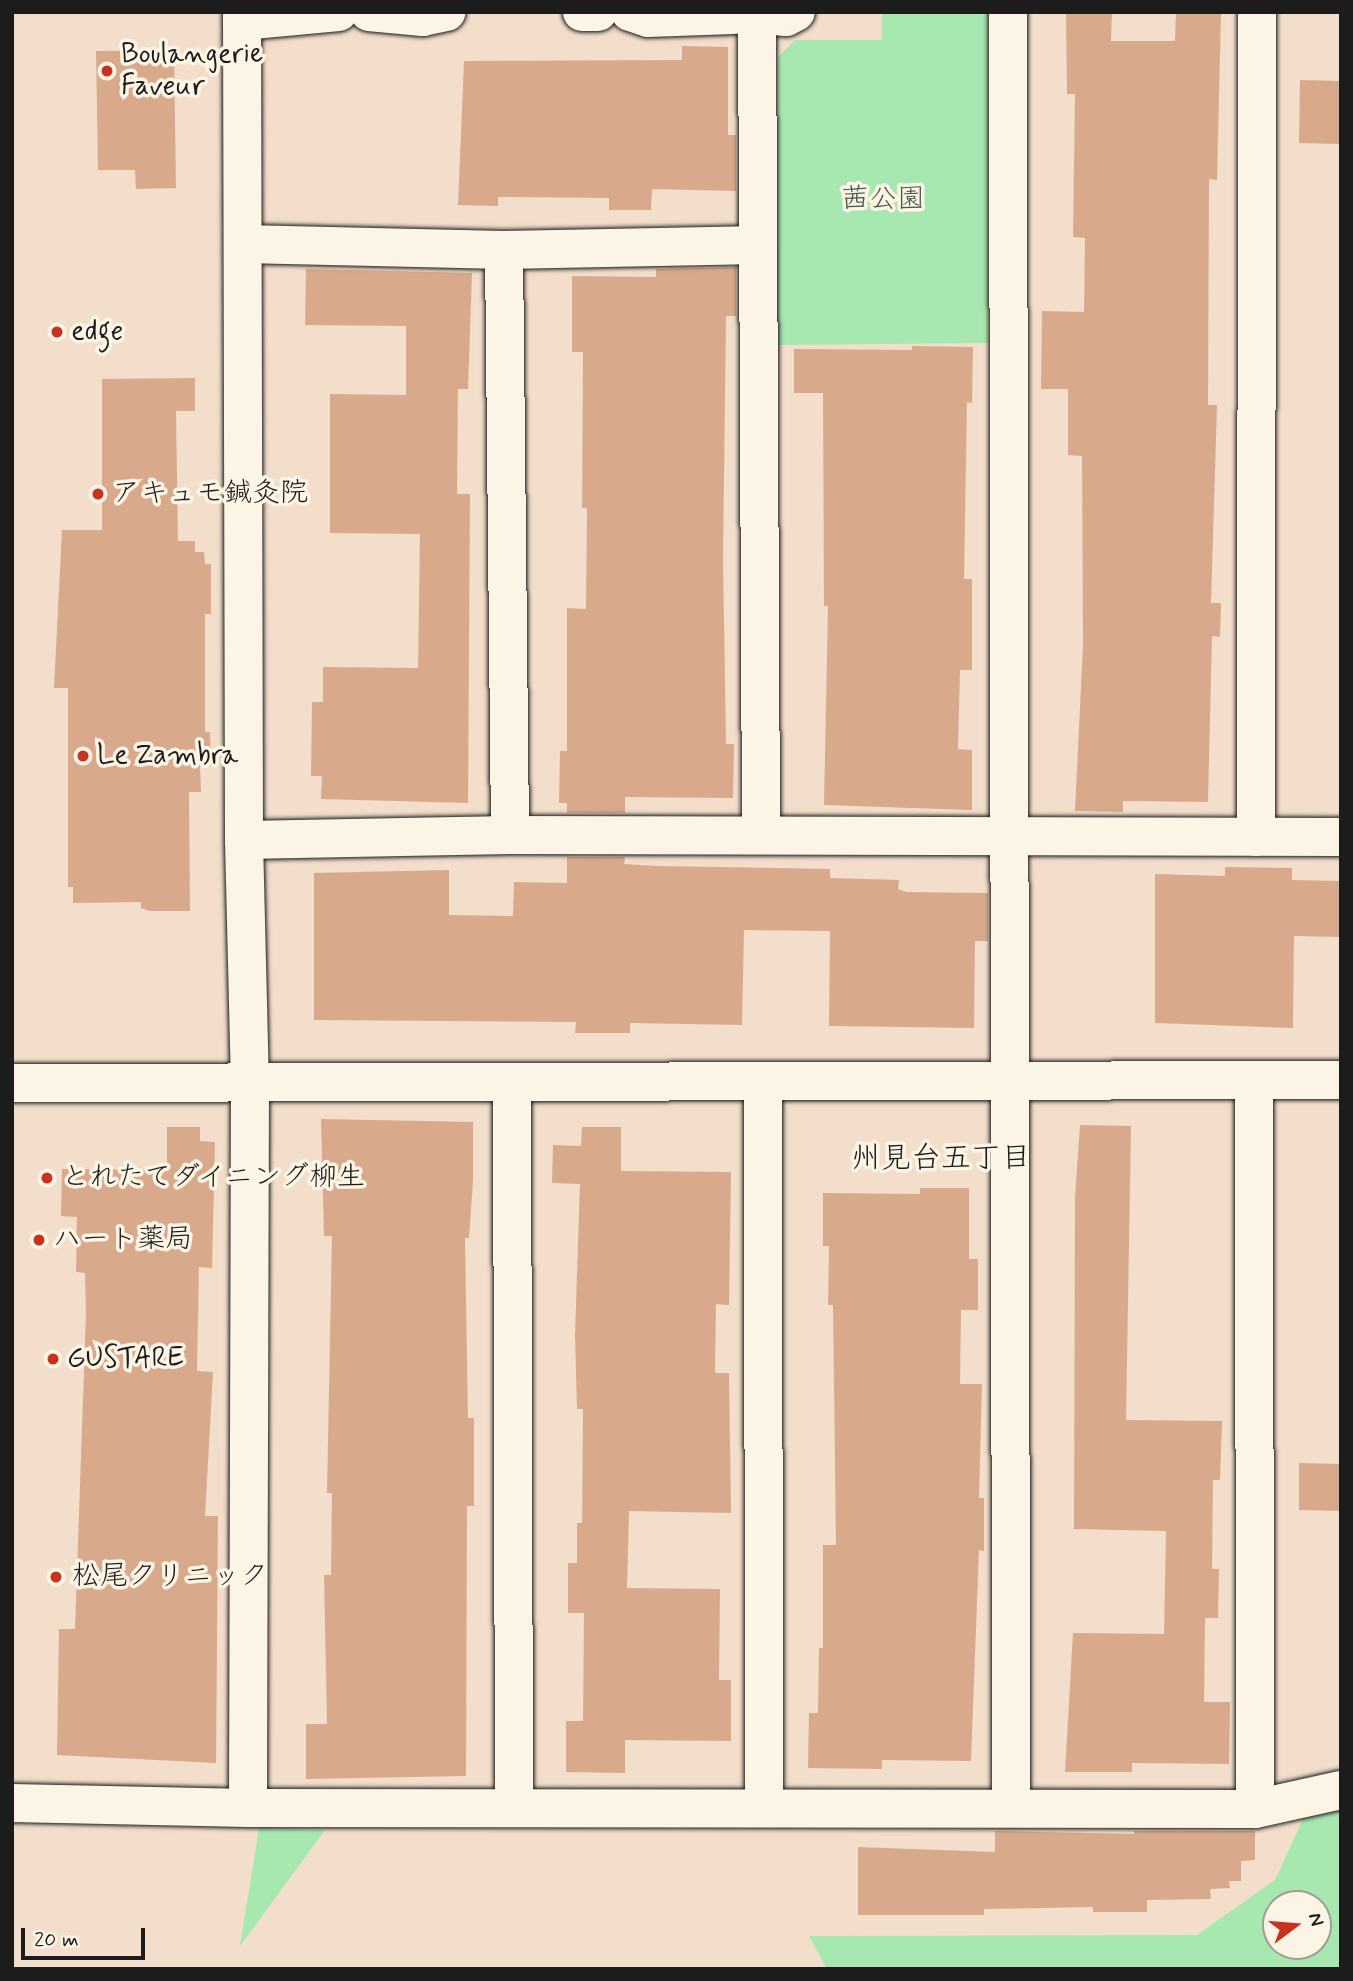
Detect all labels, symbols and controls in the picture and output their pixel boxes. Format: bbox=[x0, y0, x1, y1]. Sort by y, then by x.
place label: Boulangerie Faveur bbox=[121, 38, 263, 104]
marker: Boulangerie Faveur bbox=[99, 63, 115, 79]
park label: 茜公園 bbox=[841, 183, 925, 217]
place label: edge bbox=[71, 315, 123, 349]
marker: edge bbox=[49, 324, 65, 340]
place label: アキュモ鍼灸院 bbox=[112, 477, 308, 511]
marker: アキュモ鍼灸院 bbox=[90, 486, 106, 502]
place label: Le Zambra bbox=[97, 739, 238, 773]
marker: Le Zambra bbox=[75, 748, 91, 764]
district label: 州見台五丁目 bbox=[851, 1141, 1031, 1177]
place label: とれたてダイニング柳生 bbox=[61, 1161, 369, 1195]
marker: とれたてダイニング柳生 bbox=[39, 1170, 55, 1186]
place label: ハート薬局 bbox=[53, 1223, 193, 1257]
marker: ハート薬局 bbox=[31, 1232, 47, 1248]
place label: GUSTARE bbox=[67, 1342, 184, 1376]
marker: GUSTARE bbox=[45, 1351, 61, 1367]
place label: 松尾クリニック bbox=[72, 1560, 268, 1594]
marker: 松尾クリニック bbox=[46, 1567, 66, 1587]
north arrow bbox=[1262, 1890, 1332, 1960]
text: N bbox=[1302, 1910, 1330, 1929]
scale bar bbox=[24, 1914, 149, 1958]
text: 20 m bbox=[34, 1926, 79, 1954]

